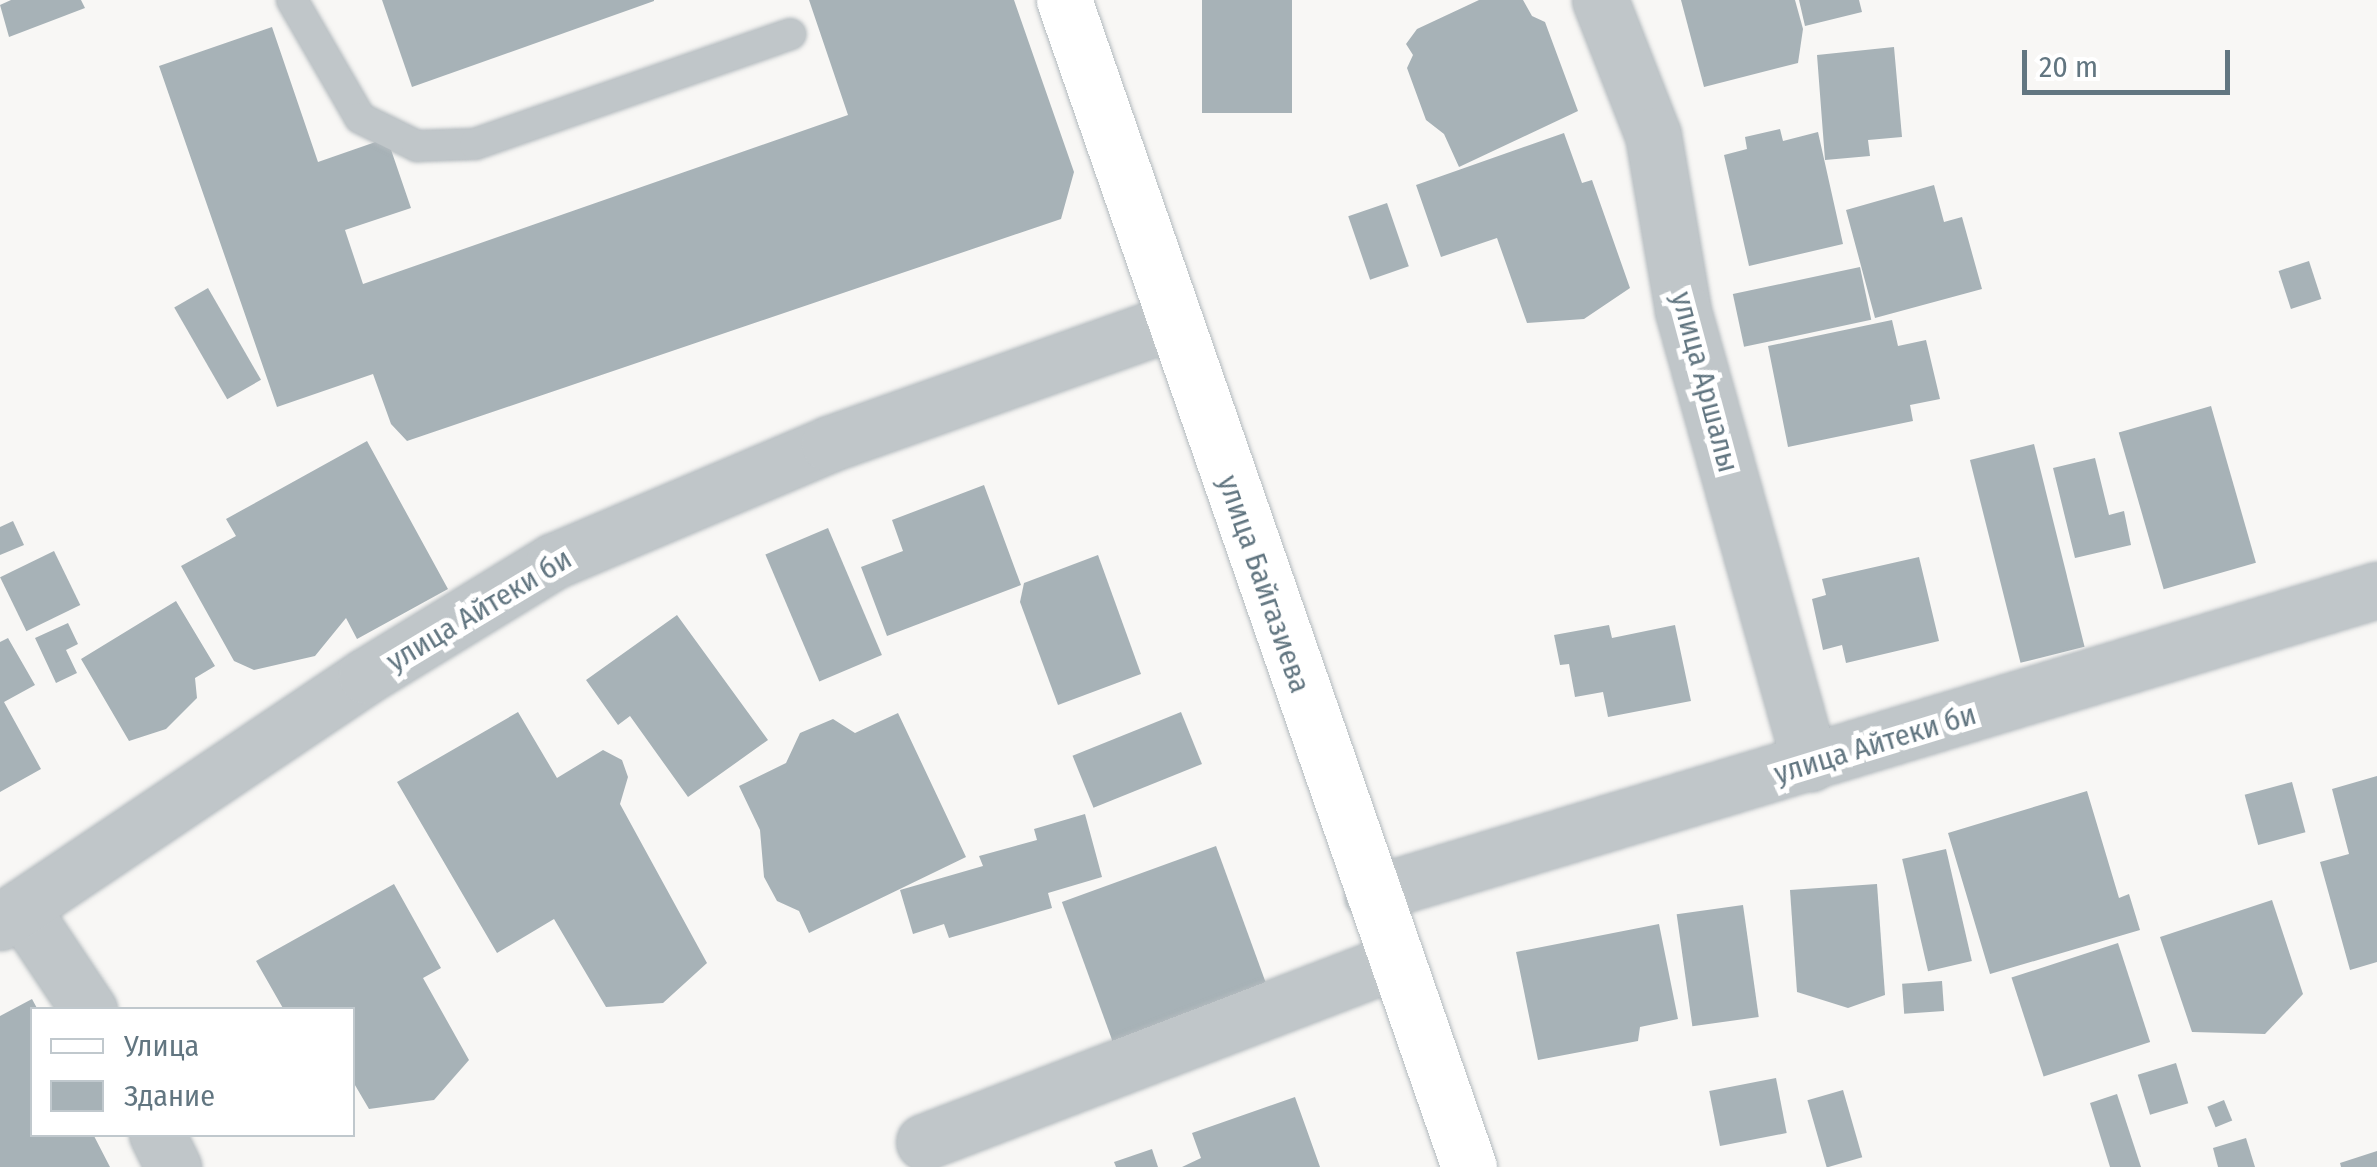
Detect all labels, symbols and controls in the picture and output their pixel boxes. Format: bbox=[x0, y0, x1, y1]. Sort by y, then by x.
scale bar bbox=[2027, 30, 2234, 92]
text: 20 m bbox=[2039, 49, 2098, 85]
street label: улица Аршалы bbox=[1664, 288, 1746, 476]
street label: улица Байгазиева bbox=[1210, 470, 1318, 698]
street label: улица Айтеки би bbox=[380, 541, 578, 679]
street label: улица Айтеки би bbox=[1770, 696, 1980, 792]
legend bbox=[30, 1007, 355, 1137]
text: Улица bbox=[124, 1028, 199, 1064]
text: Здание bbox=[124, 1078, 215, 1114]

